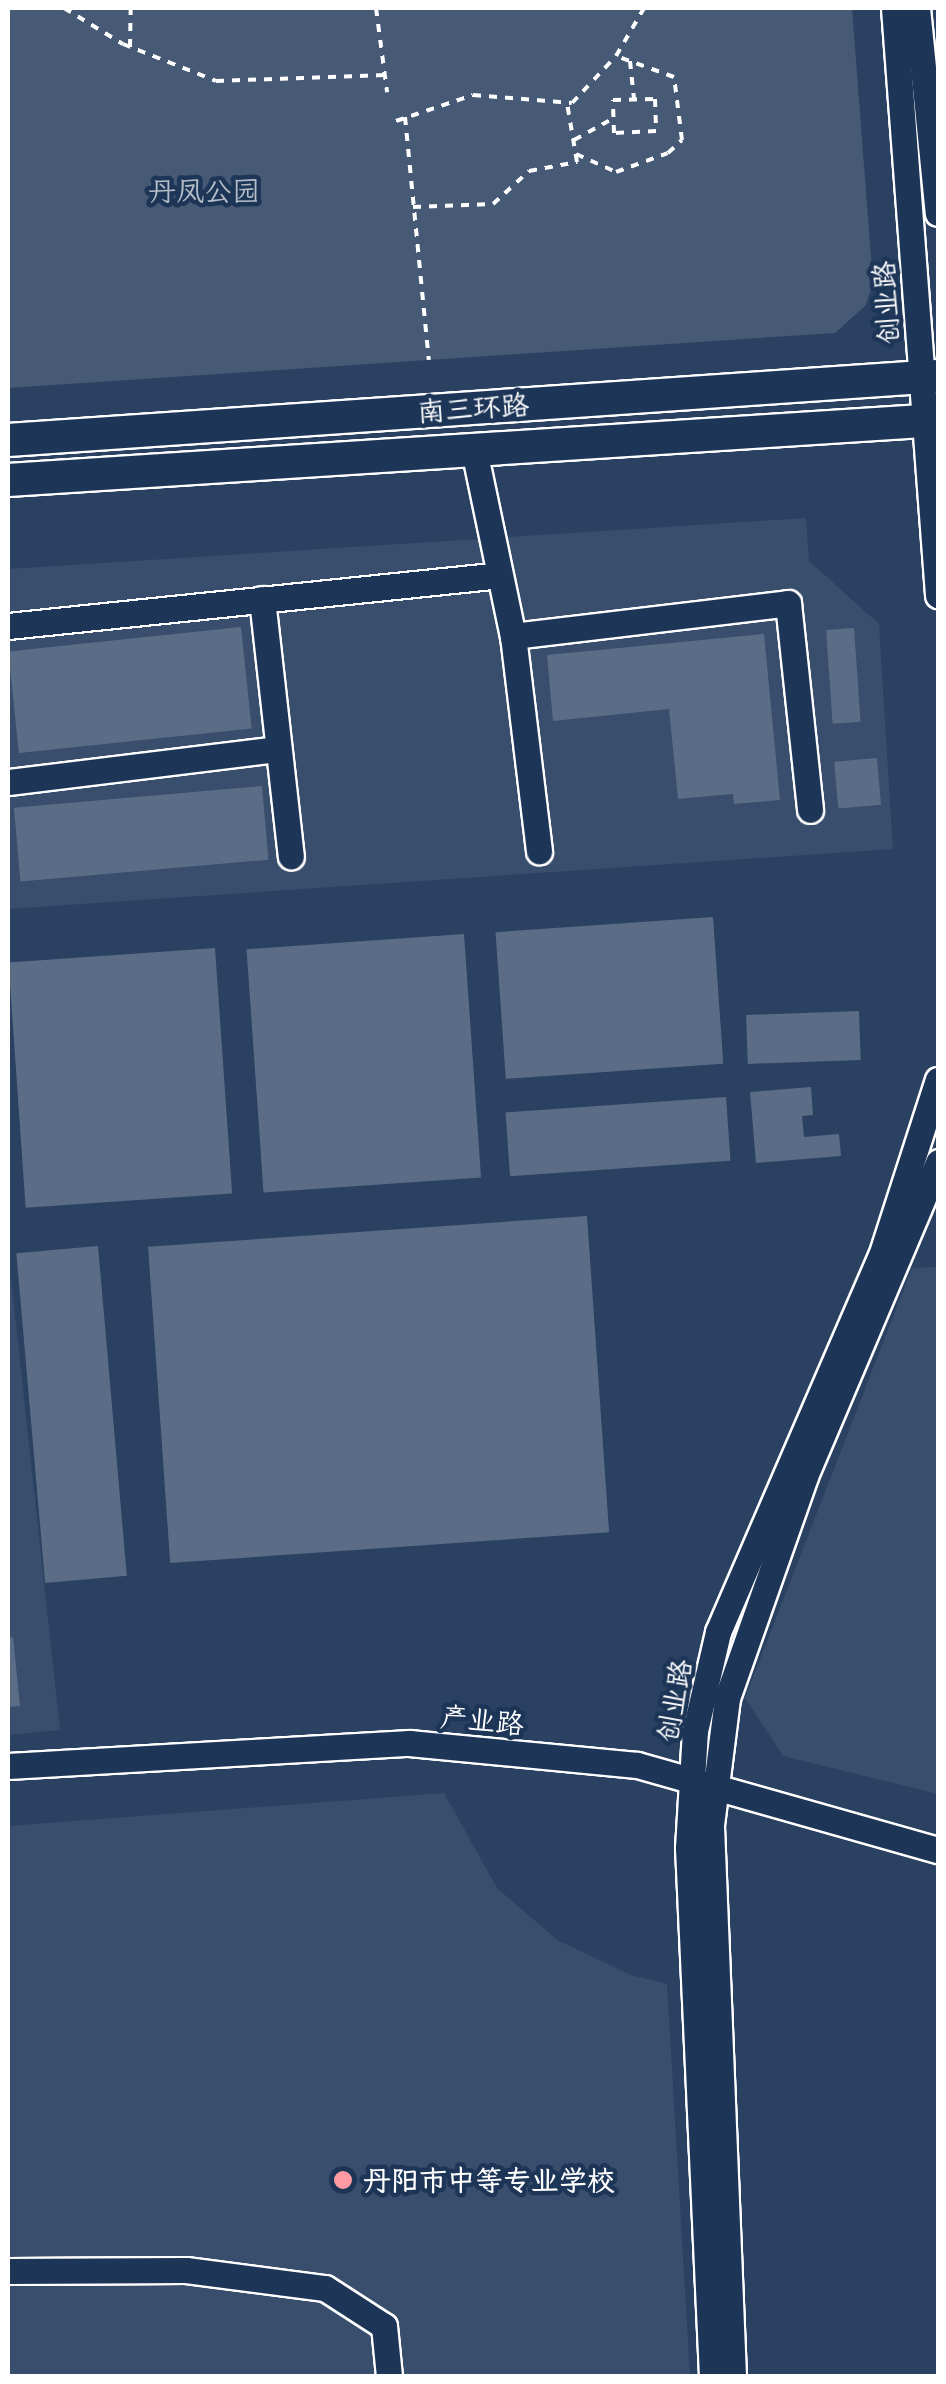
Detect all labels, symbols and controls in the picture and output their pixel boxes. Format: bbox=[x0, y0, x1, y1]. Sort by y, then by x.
park label: 丹凤公园 bbox=[148, 174, 260, 208]
street label: 创业路 bbox=[866, 260, 906, 346]
street label: 南三环路 bbox=[416, 387, 530, 429]
street label: 创业路 bbox=[650, 1657, 698, 1745]
street label: 产业路 bbox=[438, 1699, 526, 1741]
place label: 丹阳市中等专业学校 bbox=[363, 2163, 615, 2197]
marker: 丹阳市中等专业学校 bbox=[332, 2169, 354, 2191]

